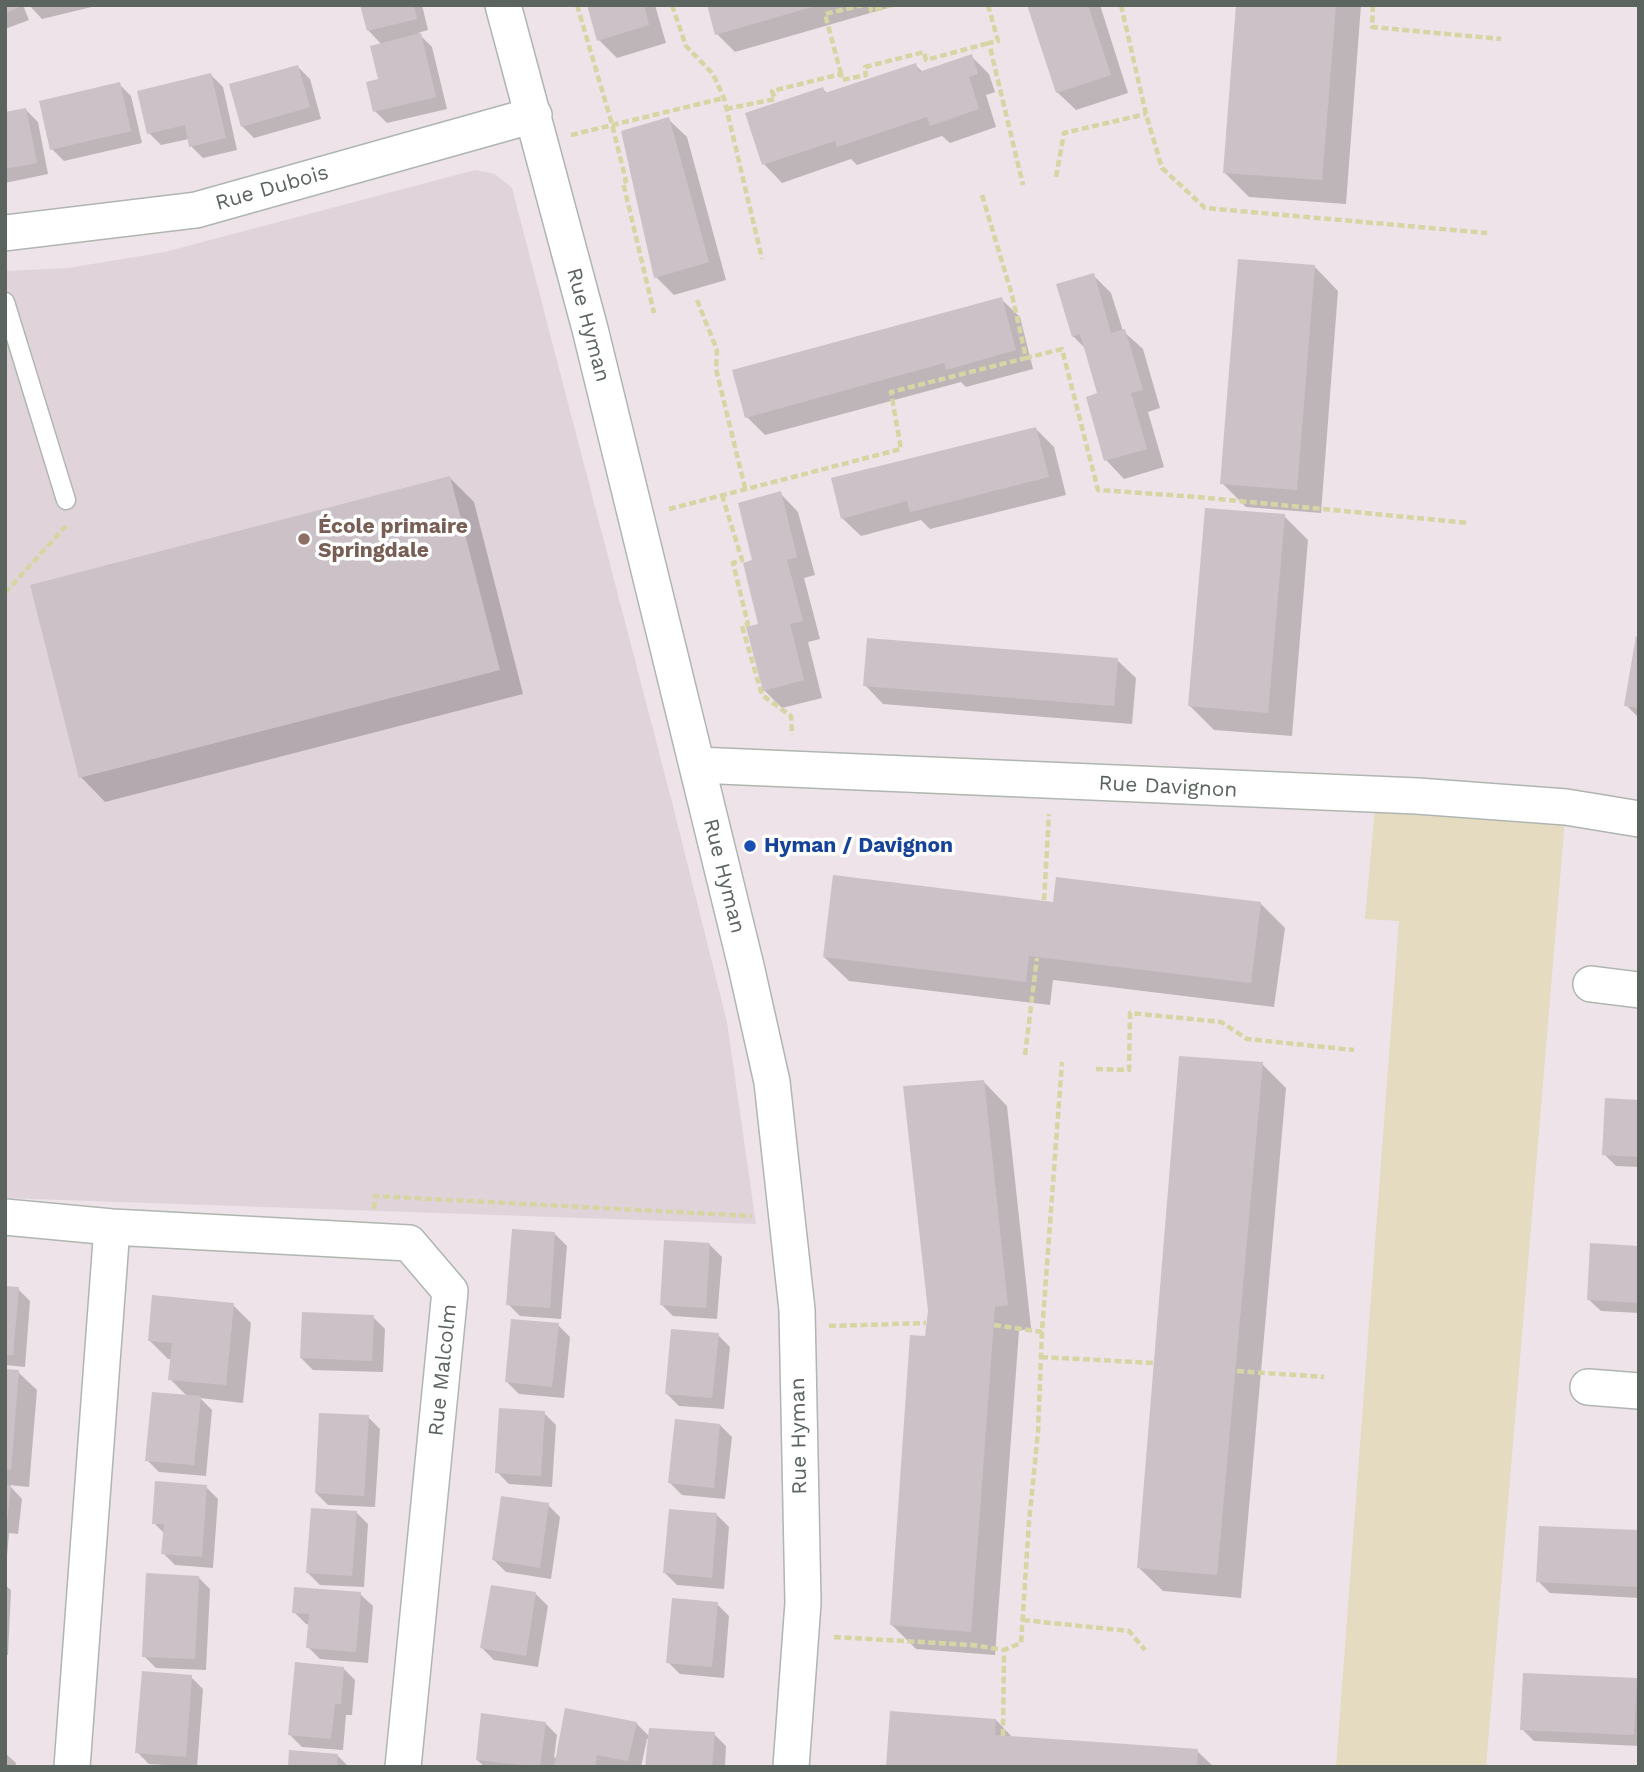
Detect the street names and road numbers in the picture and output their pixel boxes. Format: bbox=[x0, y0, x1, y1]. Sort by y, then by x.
street label: Rue Dubois bbox=[213, 160, 331, 216]
street label: Rue Hyman bbox=[561, 265, 615, 385]
street label: Rue Davignon bbox=[1098, 771, 1238, 803]
street label: Rue Hyman bbox=[698, 816, 750, 936]
street label: Rue Malcolm bbox=[424, 1303, 462, 1437]
street label: Rue Hyman bbox=[785, 1377, 813, 1495]

